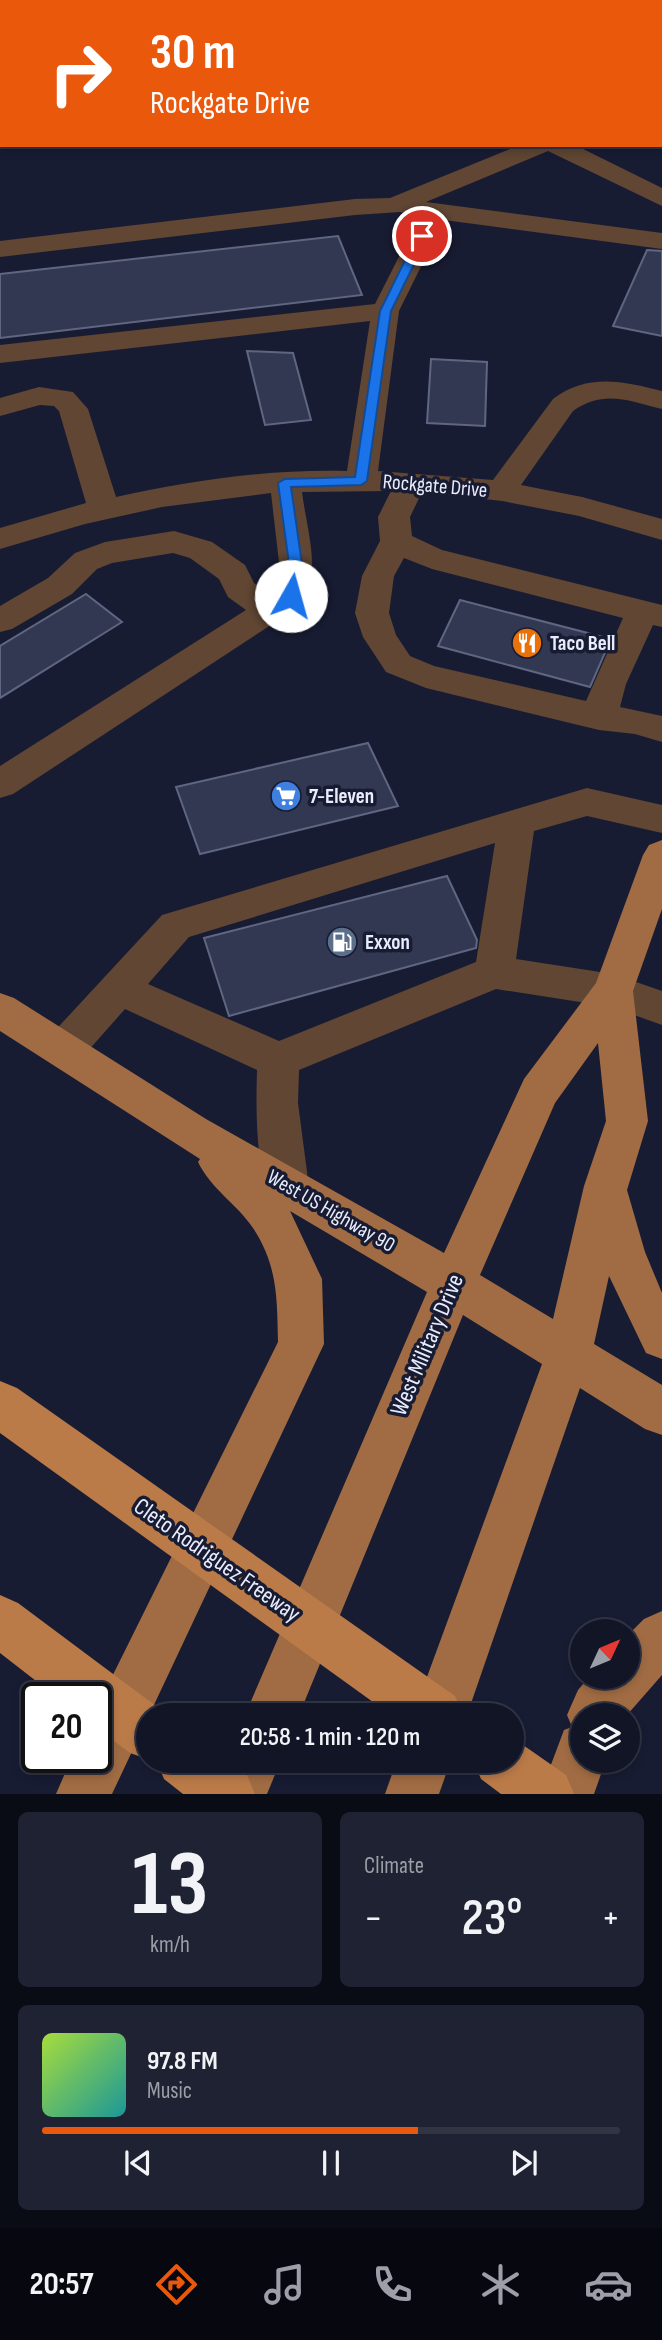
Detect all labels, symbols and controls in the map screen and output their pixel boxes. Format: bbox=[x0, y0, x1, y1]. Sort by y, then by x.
text: 30 m bbox=[150, 24, 235, 83]
icon: right bbox=[35, 28, 126, 119]
text: Rockgate Drive bbox=[150, 84, 310, 123]
pin bbox=[392, 206, 452, 266]
icon: arrive bbox=[403, 217, 441, 255]
street label: Rockgate Drive bbox=[382, 469, 488, 503]
position arrow bbox=[254, 559, 328, 633]
restaurant icon: Taco Bell bbox=[510, 626, 544, 660]
place label: Taco Bell bbox=[550, 631, 615, 656]
supermarket icon: 7-Eleven bbox=[269, 779, 303, 813]
place label: 7-Eleven bbox=[309, 784, 374, 809]
fuel station icon: Exxon bbox=[325, 925, 359, 959]
place label: Exxon bbox=[365, 930, 410, 955]
street label: West US Highway 90 bbox=[263, 1164, 399, 1258]
street label: West Military Drive bbox=[384, 1270, 470, 1420]
street label: Cleto Rodriguez Freeway bbox=[128, 1492, 306, 1628]
north arrow bbox=[570, 1619, 640, 1689]
map controls bbox=[570, 1619, 640, 1773]
speed limit sign: 20 bbox=[21, 1682, 112, 1773]
button: layers bbox=[570, 1703, 640, 1773]
text: 20:58 · 1 min · 120 m bbox=[240, 1722, 420, 1753]
text: 13 bbox=[132, 1831, 208, 1940]
text: Climate bbox=[364, 1852, 424, 1880]
text: 23° bbox=[462, 1887, 522, 1950]
text: − bbox=[364, 1896, 383, 1941]
text: + bbox=[601, 1896, 620, 1941]
text: km/h bbox=[150, 1931, 190, 1959]
text: 97.8 FM bbox=[147, 2046, 218, 2077]
text: Music bbox=[147, 2077, 192, 2105]
icon: previous bbox=[119, 2144, 157, 2182]
icon: pause bbox=[312, 2144, 350, 2182]
icon: next bbox=[505, 2144, 543, 2182]
icon: directions bbox=[152, 2260, 201, 2309]
icon: music bbox=[260, 2260, 309, 2309]
icon: phone bbox=[368, 2260, 417, 2309]
icon: climate bbox=[476, 2260, 525, 2309]
icon: car bbox=[584, 2260, 633, 2309]
text: 20:57 bbox=[29, 2265, 93, 2304]

